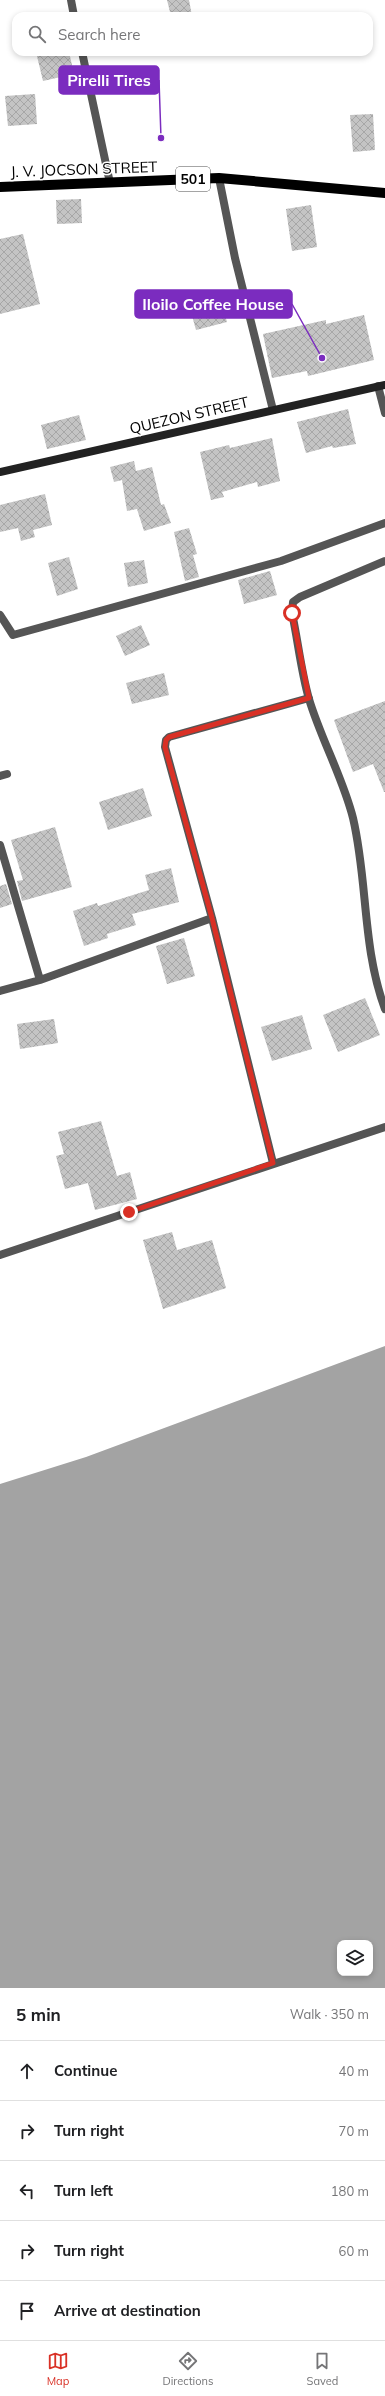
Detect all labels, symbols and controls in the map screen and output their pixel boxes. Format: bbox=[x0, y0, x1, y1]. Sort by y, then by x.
search box bbox=[12, 12, 373, 56]
icon: search bbox=[26, 23, 48, 45]
text: Search here bbox=[58, 25, 140, 44]
callout: Pirelli Tires bbox=[59, 66, 159, 94]
text: Pirelli Tires bbox=[67, 70, 151, 90]
street label: J. V. JOCSON STREET bbox=[10, 157, 158, 181]
road number: 501 bbox=[176, 167, 210, 191]
callout: Iloilo Coffee House bbox=[135, 290, 292, 318]
text: Iloilo Coffee House bbox=[142, 294, 284, 314]
street label: QUEZON STREET bbox=[128, 392, 250, 438]
route start bbox=[283, 604, 301, 622]
route end bbox=[120, 1203, 138, 1221]
map controls bbox=[337, 1940, 373, 1976]
button: layers bbox=[337, 1940, 373, 1976]
text: 5 min bbox=[16, 2004, 61, 2025]
text: Walk · 350 m bbox=[290, 2006, 369, 2022]
icon: ahead bbox=[16, 2060, 38, 2082]
text: Continue bbox=[54, 2061, 117, 2080]
text: 40 m bbox=[339, 2063, 369, 2079]
icon: right bbox=[16, 2120, 38, 2142]
text: Turn right bbox=[54, 2121, 124, 2140]
text: 70 m bbox=[339, 2123, 369, 2139]
icon: left bbox=[16, 2180, 38, 2202]
text: Turn left bbox=[54, 2181, 113, 2200]
text: 180 m bbox=[331, 2183, 369, 2199]
icon: right bbox=[16, 2240, 38, 2262]
text: Turn right bbox=[54, 2241, 124, 2260]
text: 60 m bbox=[339, 2243, 369, 2259]
icon: arrive bbox=[16, 2300, 38, 2322]
text: Arrive at destination bbox=[54, 2301, 201, 2320]
tab: Map bbox=[47, 2350, 69, 2388]
tab: Directions bbox=[163, 2350, 213, 2388]
tab: Saved bbox=[307, 2350, 338, 2388]

